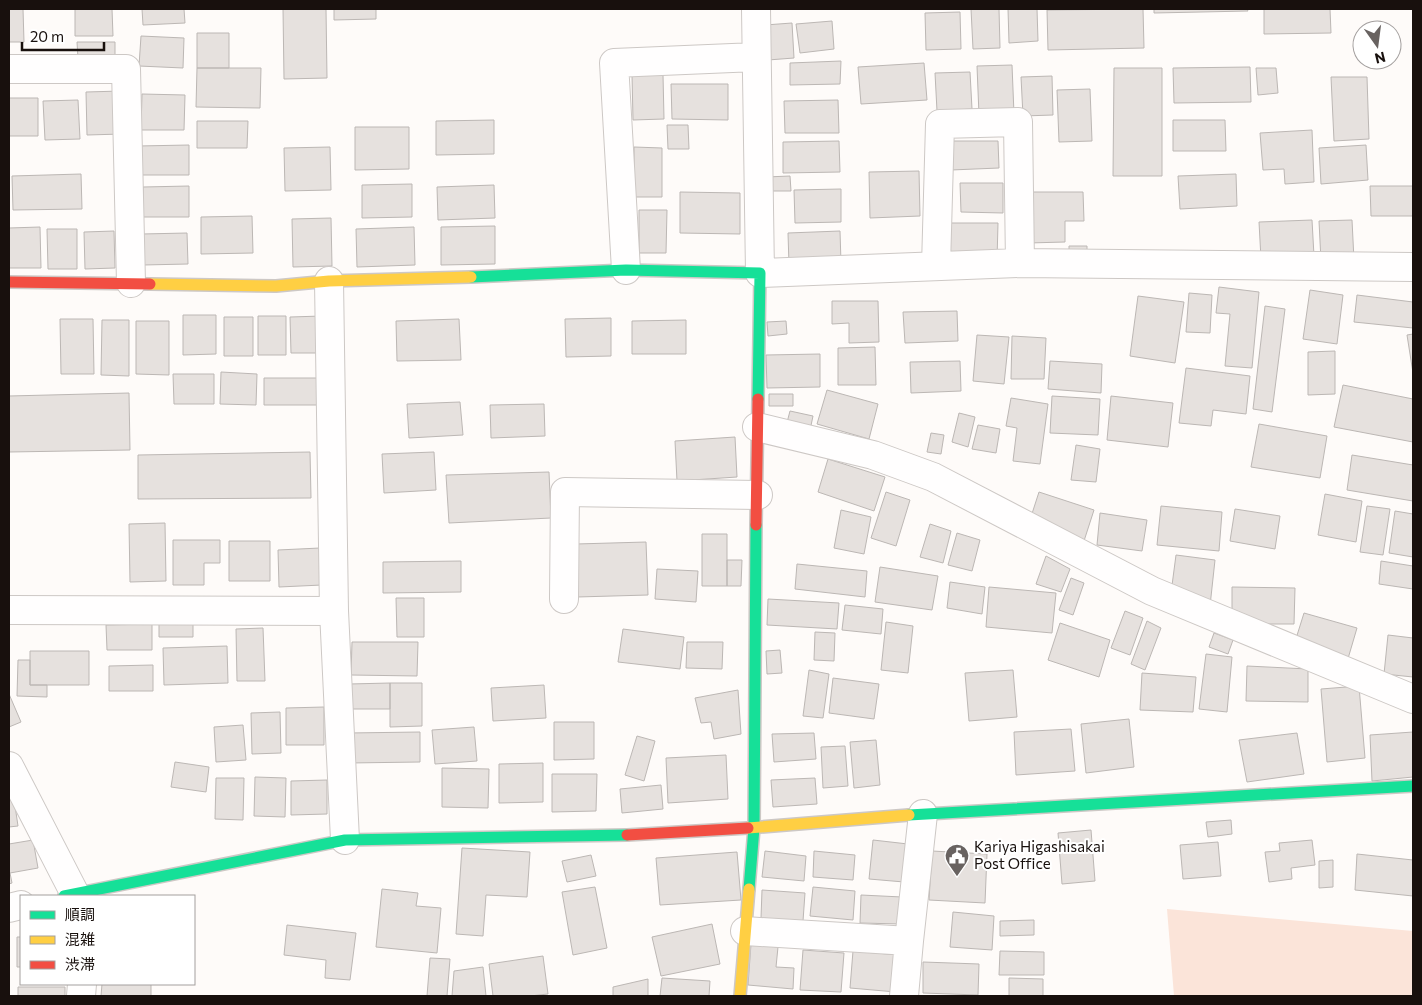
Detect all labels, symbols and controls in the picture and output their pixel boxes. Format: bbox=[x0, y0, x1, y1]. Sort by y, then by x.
scale bar bbox=[22, 20, 105, 52]
north arrow bbox=[1352, 20, 1402, 70]
text: 20 m bbox=[30, 27, 64, 45]
text: N bbox=[1373, 49, 1387, 68]
place label: Kariya Higashisakai Post Office bbox=[974, 837, 1105, 872]
public building icon: Kariya Higashisakai Post Office bbox=[944, 843, 970, 877]
legend bbox=[20, 895, 195, 985]
text: 順調 bbox=[65, 905, 95, 923]
text: 混雑 bbox=[65, 930, 95, 948]
text: 渋滞 bbox=[65, 955, 95, 973]

